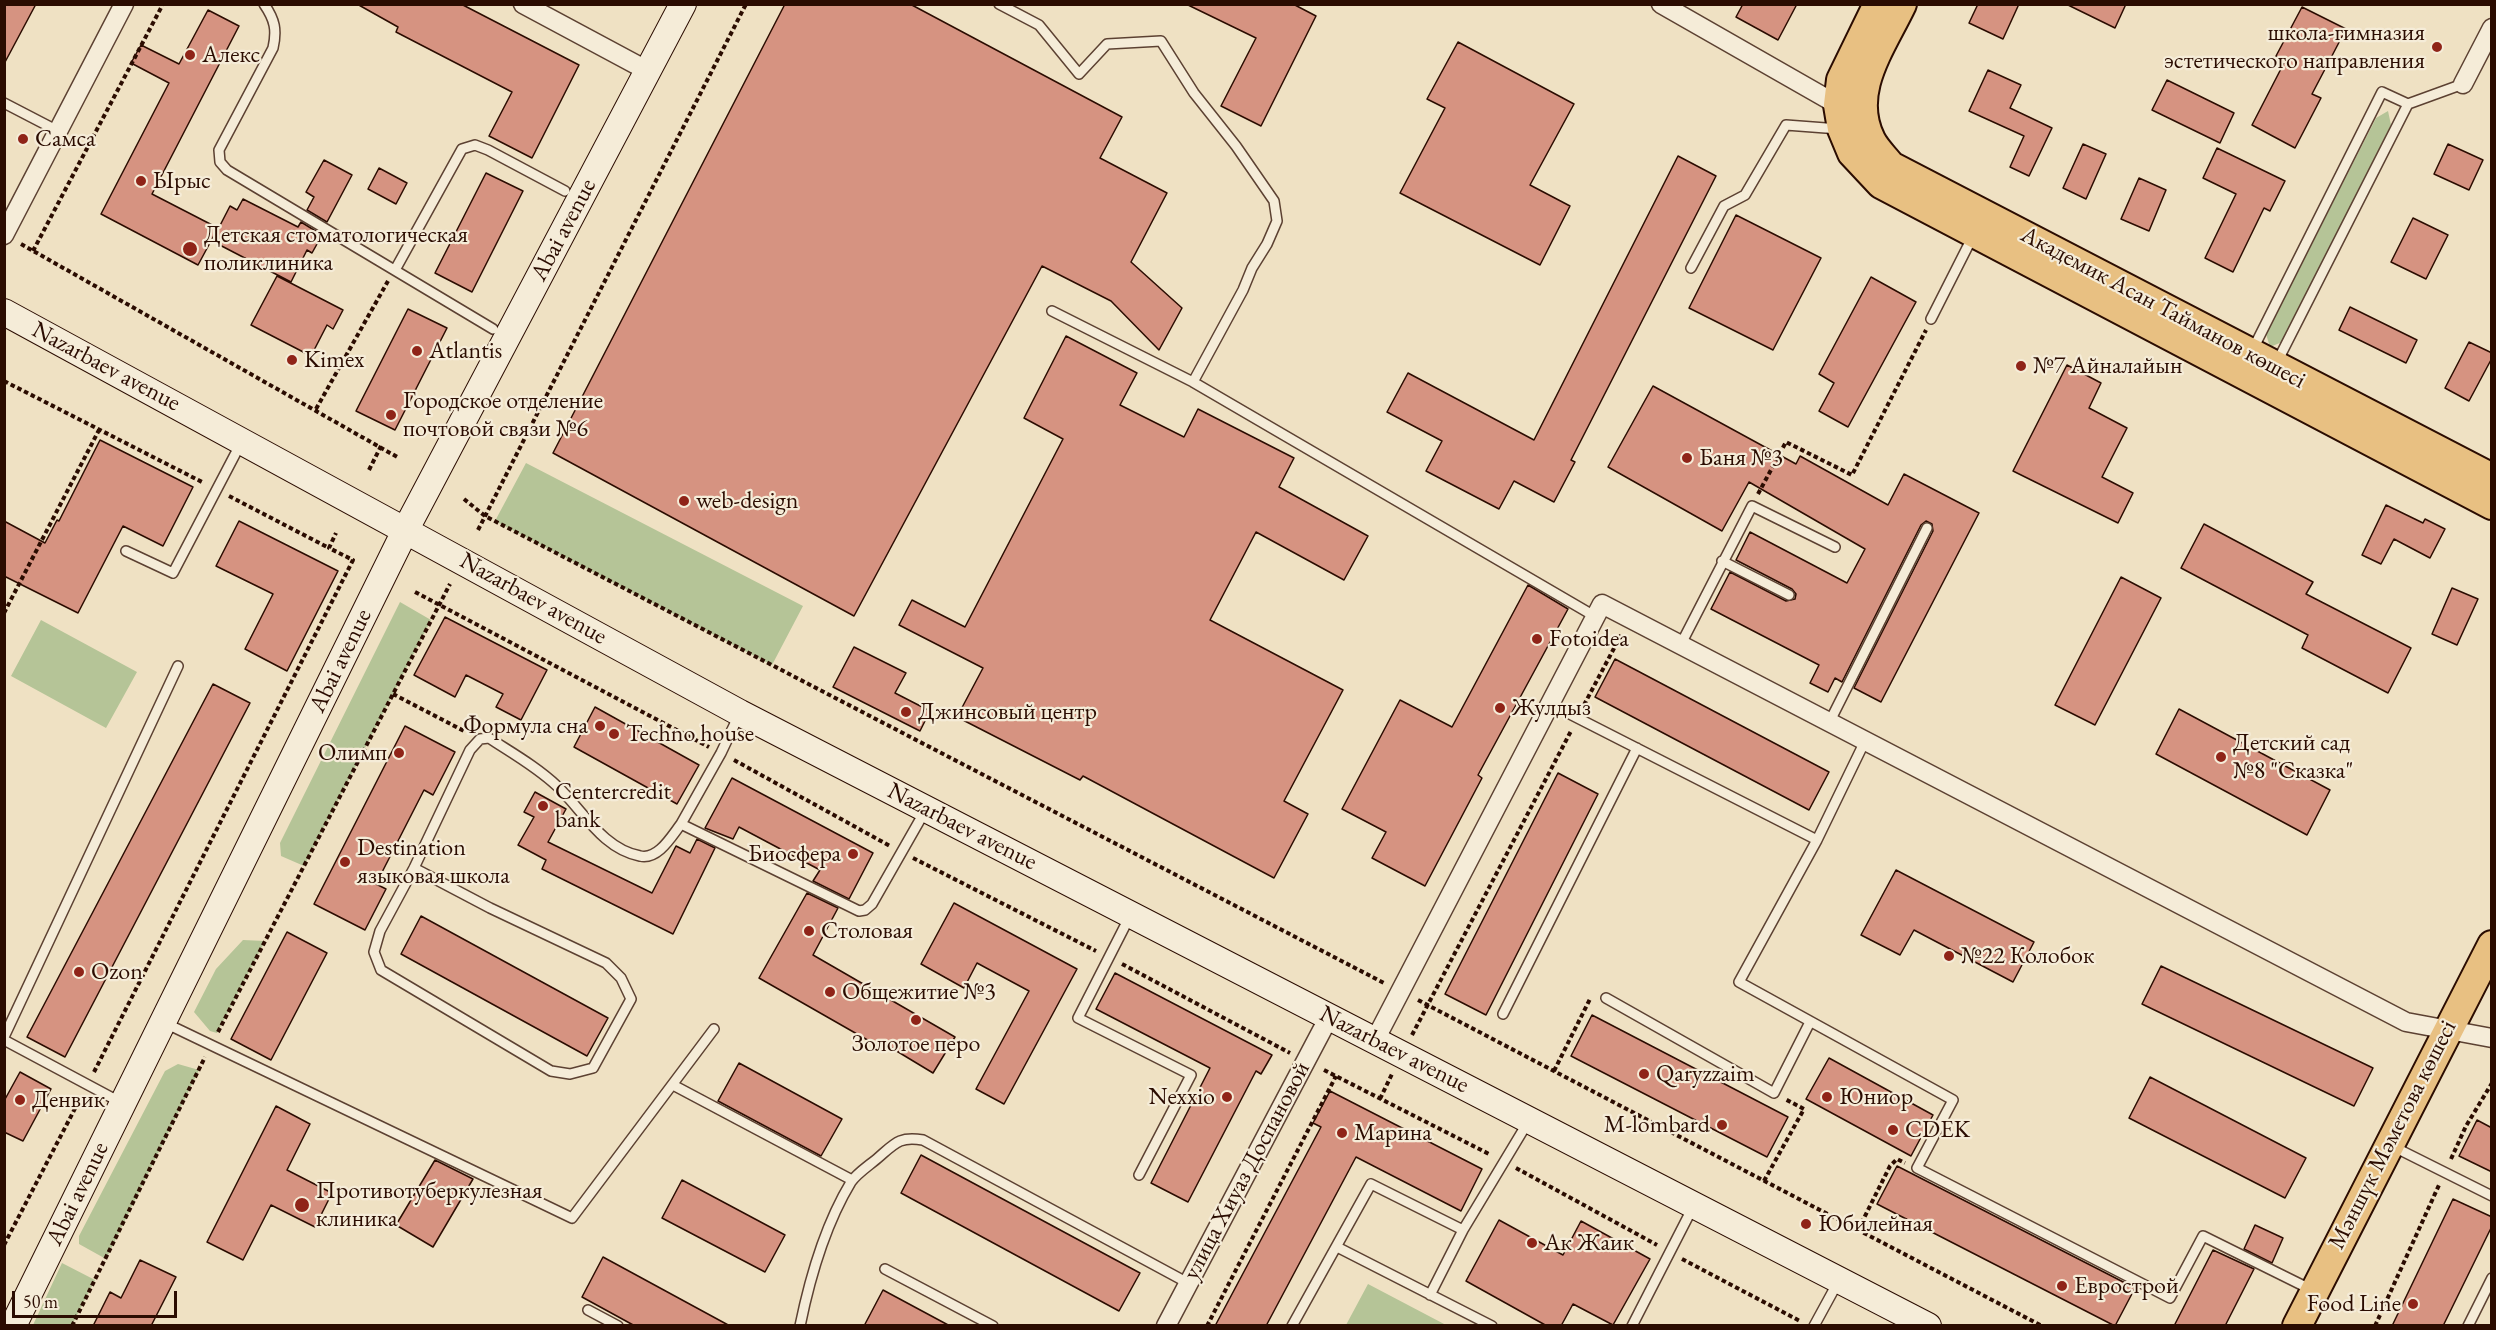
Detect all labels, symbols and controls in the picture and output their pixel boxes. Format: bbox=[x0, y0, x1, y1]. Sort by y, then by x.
place label: школа-гимназия эстетического направления bbox=[2164, 19, 2425, 75]
marker: школа-гимназия эстетического направления bbox=[2430, 40, 2444, 54]
place label: Алекс bbox=[202, 41, 260, 69]
marker: Алекс bbox=[183, 48, 197, 62]
place label: Самса bbox=[35, 125, 96, 153]
marker: Самса bbox=[16, 132, 30, 146]
place label: Ырыс bbox=[153, 167, 211, 195]
marker: Ырыс bbox=[134, 174, 148, 188]
street label: Abai avenue bbox=[525, 174, 603, 286]
place label: Детская стоматологическая поликлиника bbox=[204, 221, 468, 277]
street label: Академик Асан Тайманов көшесі bbox=[2016, 221, 2310, 395]
marker: Детская стоматологическая поликлиника bbox=[181, 240, 199, 258]
street label: Nazarbaev avenue bbox=[27, 316, 185, 418]
place label: Atlantis bbox=[429, 337, 502, 365]
marker: Atlantis bbox=[410, 344, 424, 358]
place label: Kimex bbox=[304, 346, 364, 374]
place label: №7 Айналайын bbox=[2033, 352, 2182, 380]
marker: Kimex bbox=[285, 353, 299, 367]
marker: №7 Айналайын bbox=[2014, 359, 2028, 373]
place label: Городское отделение почтовой связи №6 bbox=[403, 387, 603, 443]
marker: Городское отделение почтовой связи №6 bbox=[384, 408, 398, 422]
place label: Баня №3 bbox=[1699, 444, 1783, 472]
marker: Баня №3 bbox=[1680, 451, 1694, 465]
place label: web-design bbox=[696, 487, 798, 515]
marker: web-design bbox=[677, 494, 691, 508]
street label: Nazarbaev avenue bbox=[454, 547, 612, 651]
street label: Abai avenue bbox=[304, 604, 378, 718]
place label: Fotoidea bbox=[1549, 625, 1629, 653]
marker: Fotoidea bbox=[1530, 632, 1544, 646]
place label: Жулдыз bbox=[1512, 694, 1591, 722]
place label: Джинсовый центр bbox=[918, 698, 1097, 726]
marker: Жулдыз bbox=[1493, 701, 1507, 715]
marker: Джинсовый центр bbox=[899, 705, 913, 719]
place label: Формула сна bbox=[463, 712, 588, 740]
marker: Формула сна bbox=[593, 719, 607, 733]
place label: Techno house bbox=[626, 720, 754, 748]
marker: Techno house bbox=[607, 727, 621, 741]
place label: Детский сад №8 "Сказка" bbox=[2233, 729, 2353, 785]
place label: Олимп bbox=[318, 739, 387, 767]
marker: Олимп bbox=[392, 746, 406, 760]
marker: Детский сад №8 "Сказка" bbox=[2214, 750, 2228, 764]
street label: Nazarbaev avenue bbox=[882, 777, 1042, 877]
place label: Centercredit bank bbox=[555, 778, 671, 834]
marker: Centercredit bank bbox=[536, 799, 550, 813]
place label: Destination языковая школа bbox=[357, 834, 510, 890]
place label: Биосфера bbox=[748, 840, 841, 868]
marker: Биосфера bbox=[846, 847, 860, 861]
marker: Destination языковая школа bbox=[338, 855, 352, 869]
place label: Столовая bbox=[821, 917, 913, 945]
marker: Столовая bbox=[802, 924, 816, 938]
place label: №22 Колобок bbox=[1961, 942, 2094, 970]
marker: №22 Колобок bbox=[1942, 949, 1956, 963]
place label: Ozon bbox=[91, 958, 143, 986]
marker: Ozon bbox=[72, 965, 86, 979]
place label: Общежитие №3 bbox=[842, 978, 996, 1006]
marker: Общежитие №3 bbox=[823, 985, 837, 999]
street label: Nazarbaev avenue bbox=[1314, 1000, 1474, 1100]
marker: Золотое перо bbox=[909, 1013, 923, 1027]
street label: Мәншүк Мәметова көшесі bbox=[2323, 1016, 2463, 1254]
place label: Золотое перо bbox=[852, 1030, 980, 1058]
street label: улица Хиуаз Доспановой bbox=[1177, 1057, 1317, 1285]
place label: Qaryzzaim bbox=[1656, 1060, 1755, 1088]
marker: Qaryzzaim bbox=[1637, 1067, 1651, 1081]
place label: Nexxio bbox=[1149, 1083, 1215, 1111]
place label: Юниор bbox=[1839, 1083, 1913, 1111]
place label: Денвик bbox=[32, 1086, 105, 1114]
marker: Nexxio bbox=[1220, 1090, 1234, 1104]
marker: Юниор bbox=[1820, 1090, 1834, 1104]
marker: Денвик bbox=[13, 1093, 27, 1107]
place label: M-lombard bbox=[1604, 1111, 1710, 1139]
place label: CDEK bbox=[1905, 1116, 1970, 1144]
marker: M-lombard bbox=[1715, 1118, 1729, 1132]
place label: Марина bbox=[1354, 1119, 1432, 1147]
marker: CDEK bbox=[1886, 1123, 1900, 1137]
marker: Марина bbox=[1335, 1126, 1349, 1140]
street label: Abai avenue bbox=[41, 1137, 115, 1251]
place label: Противотуберкулезная клиника bbox=[316, 1177, 543, 1233]
marker: Противотуберкулезная клиника bbox=[293, 1196, 311, 1214]
place label: Юбилейная bbox=[1818, 1210, 1933, 1238]
marker: Юбилейная bbox=[1799, 1217, 1813, 1231]
place label: Ак Жаик bbox=[1544, 1229, 1634, 1257]
marker: Ак Жаик bbox=[1525, 1236, 1539, 1250]
place label: Еврострой bbox=[2074, 1272, 2179, 1300]
scale bar bbox=[15, 1279, 180, 1317]
marker: Еврострой bbox=[2055, 1279, 2069, 1293]
text: 50 m bbox=[23, 1290, 58, 1313]
place label: Food Line bbox=[2307, 1290, 2401, 1318]
marker: Food Line bbox=[2406, 1297, 2420, 1311]

